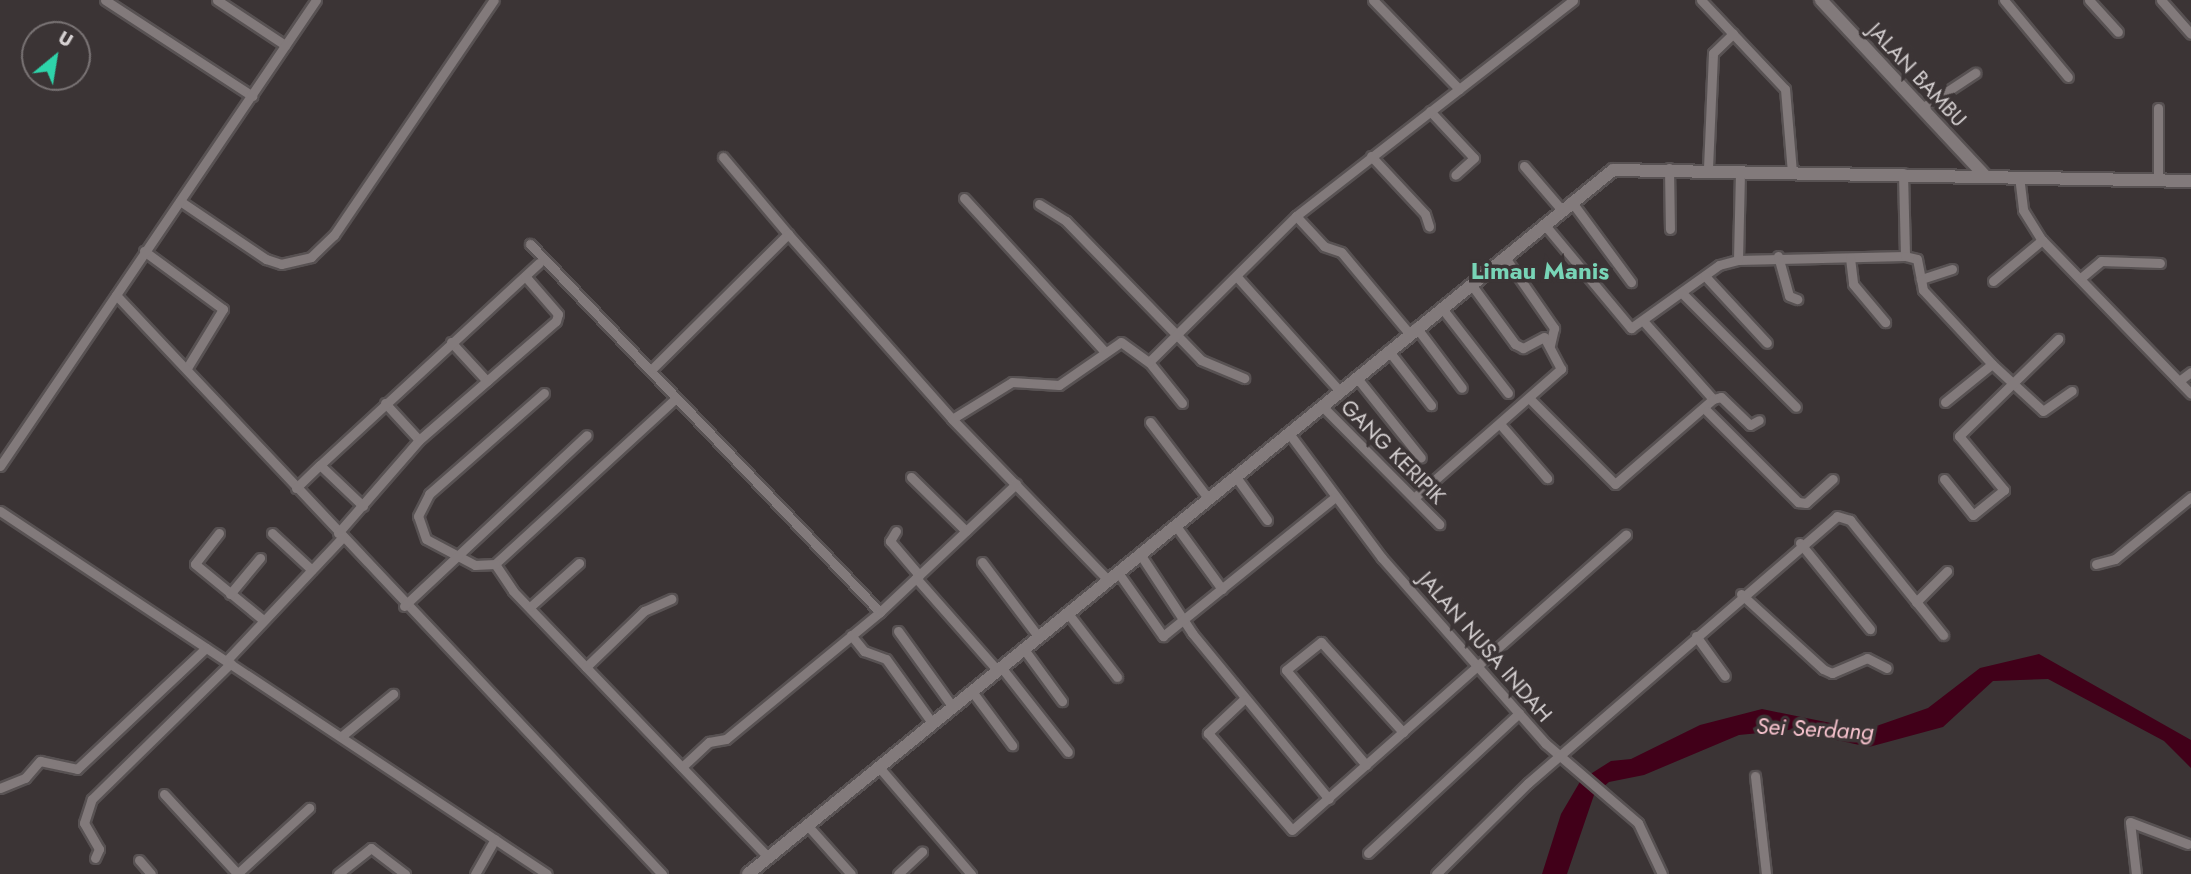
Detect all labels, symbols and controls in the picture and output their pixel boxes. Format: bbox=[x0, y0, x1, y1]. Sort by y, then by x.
street label: JALAN BAMBU bbox=[1863, 18, 1971, 132]
north arrow bbox=[21, 21, 91, 91]
text: U bbox=[53, 24, 78, 54]
district label: Limau Manis bbox=[1471, 257, 1609, 285]
street label: GANG KERIPIK bbox=[1336, 395, 1450, 509]
street label: JALAN NUSA INDAH bbox=[1413, 567, 1557, 727]
water label: Sei Serdang bbox=[1756, 712, 1874, 746]

